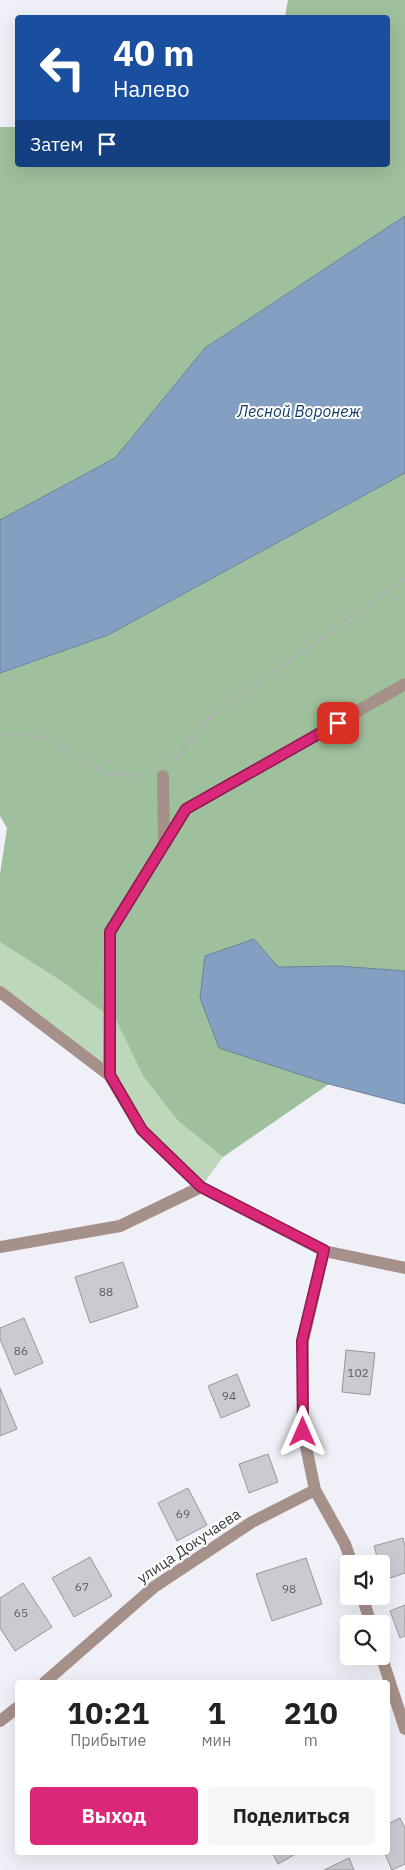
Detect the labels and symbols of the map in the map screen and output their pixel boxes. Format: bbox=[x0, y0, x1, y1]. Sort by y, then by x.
water label: Лесной Воронеж bbox=[237, 401, 361, 421]
pin bbox=[317, 702, 359, 744]
house number: 88 bbox=[99, 1284, 113, 1299]
house number: 86 bbox=[14, 1343, 28, 1358]
house number: 102 bbox=[347, 1365, 369, 1380]
house number: 94 bbox=[222, 1388, 236, 1403]
position arrow bbox=[276, 1405, 328, 1457]
street label: улица Докучаева bbox=[133, 1504, 244, 1587]
house number: 69 bbox=[176, 1506, 190, 1521]
house number: 67 bbox=[75, 1579, 89, 1594]
house number: 98 bbox=[282, 1581, 296, 1596]
house number: 65 bbox=[14, 1605, 28, 1620]

